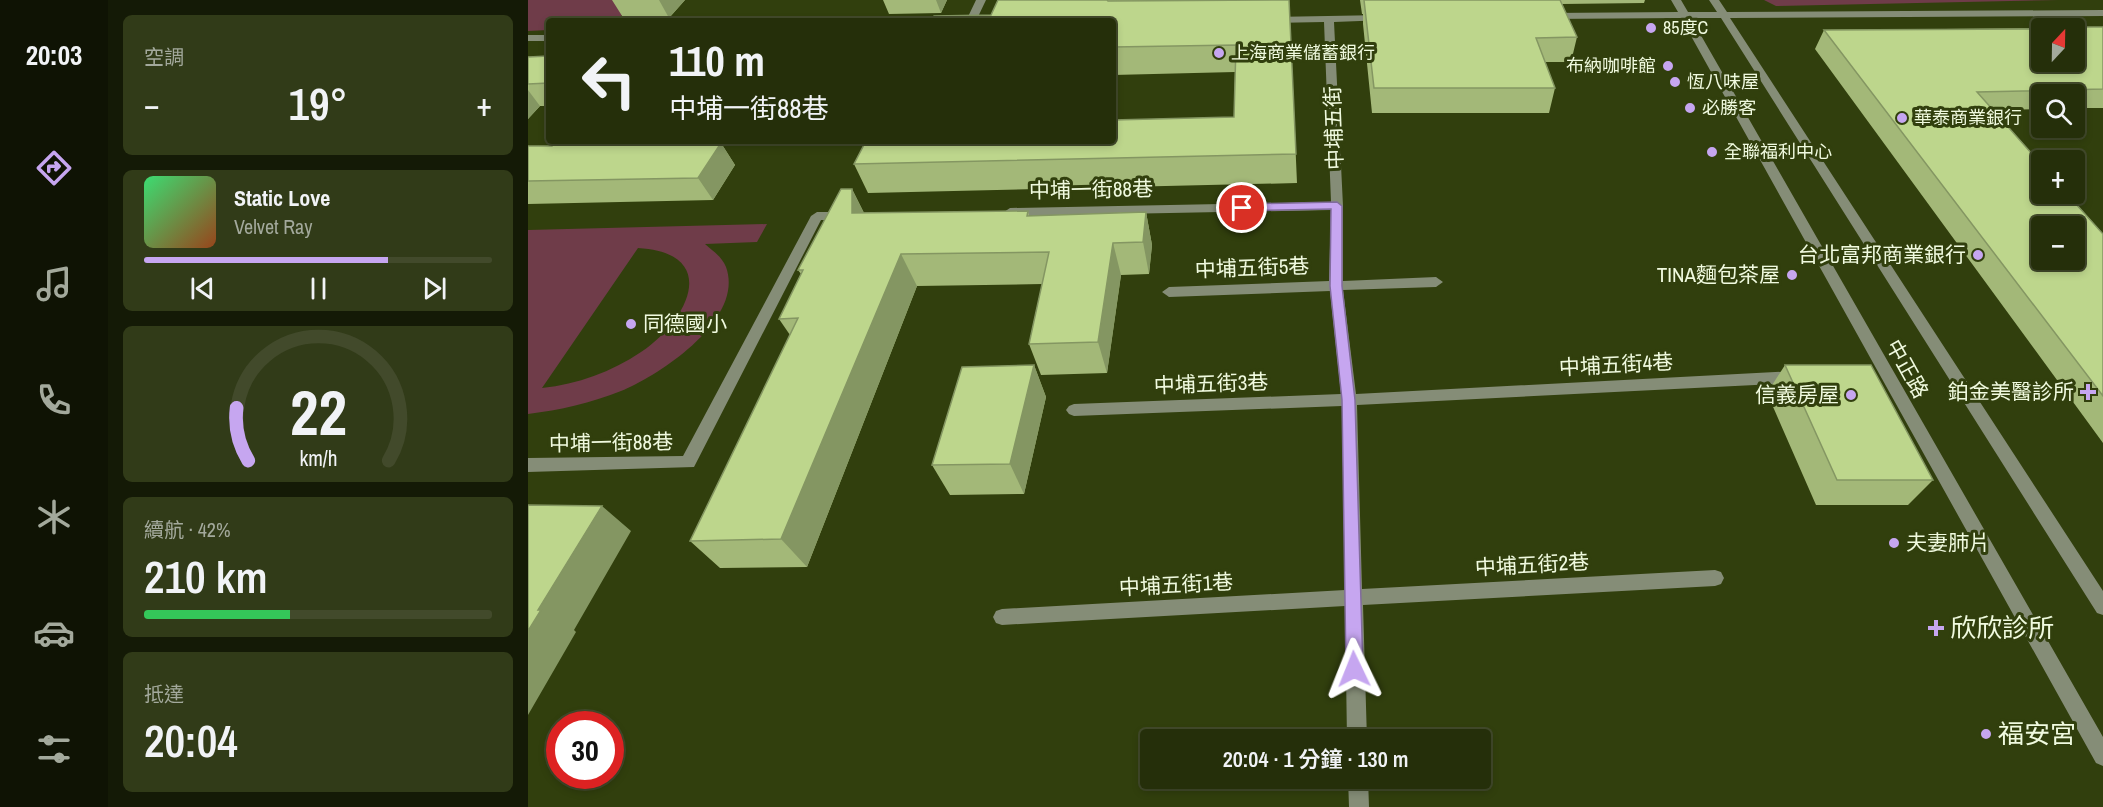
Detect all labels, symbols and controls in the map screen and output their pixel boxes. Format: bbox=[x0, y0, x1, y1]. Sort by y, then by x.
place label: 85度C bbox=[1663, 15, 1708, 40]
north arrow bbox=[2031, 18, 2085, 72]
map controls bbox=[2031, 18, 2085, 270]
marker: 85度C bbox=[1644, 21, 1658, 35]
text: 110 m bbox=[669, 33, 765, 89]
text: 20:03 bbox=[26, 37, 82, 73]
place label: 上海商業儲蓄銀行 bbox=[1231, 40, 1375, 65]
icon: left bbox=[570, 42, 648, 120]
text: 空調 bbox=[144, 43, 184, 70]
marker: 上海商業儲蓄銀行 bbox=[1212, 46, 1226, 60]
place label: 布納咖啡館 bbox=[1566, 53, 1656, 78]
marker: 布納咖啡館 bbox=[1661, 59, 1675, 73]
place label: 恆八味屋 bbox=[1687, 69, 1759, 94]
text: 19° bbox=[288, 73, 348, 134]
marker: 恆八味屋 bbox=[1668, 75, 1682, 89]
text: − bbox=[144, 82, 160, 126]
text: + bbox=[476, 82, 492, 126]
button: search bbox=[2031, 84, 2085, 138]
street label: 中埔五街 bbox=[1318, 86, 1349, 170]
text: 中埔一街88巷 bbox=[669, 90, 829, 126]
place label: 必勝客 bbox=[1702, 95, 1756, 120]
marker: 必勝客 bbox=[1683, 101, 1697, 115]
place label: 華泰商業銀行 bbox=[1914, 105, 2022, 130]
marker: 華泰商業銀行 bbox=[1895, 111, 1909, 125]
place label: 全聯福利中心 bbox=[1724, 139, 1832, 164]
marker: 全聯福利中心 bbox=[1705, 145, 1719, 159]
icon: directions bbox=[33, 147, 75, 189]
button: + bbox=[2031, 150, 2085, 204]
street label: 中埔一街88巷 bbox=[1029, 174, 1153, 205]
pin bbox=[1216, 182, 1267, 233]
text: Static Love bbox=[234, 183, 330, 213]
icon: arrive bbox=[1225, 191, 1258, 224]
text: Velvet Ray bbox=[234, 213, 312, 240]
button: − bbox=[2031, 216, 2085, 270]
place label: 台北富邦商業銀行 bbox=[1798, 240, 1966, 269]
marker: 台北富邦商業銀行 bbox=[1971, 248, 1985, 262]
street label: 中埔五街5巷 bbox=[1194, 251, 1310, 284]
place label: TINA麵包茶屋 bbox=[1657, 260, 1780, 289]
icon: music bbox=[33, 263, 75, 305]
marker: TINA麵包茶屋 bbox=[1785, 268, 1799, 282]
icon: previous bbox=[186, 272, 219, 305]
icon: pause bbox=[302, 272, 335, 305]
icon: next bbox=[418, 272, 451, 305]
place label: 同德國小 bbox=[643, 309, 727, 338]
marker: 同德國小 bbox=[624, 317, 638, 331]
street label: 中正路 bbox=[1879, 334, 1935, 403]
street label: 中埔五街4巷 bbox=[1558, 347, 1674, 382]
street label: 中埔五街3巷 bbox=[1153, 367, 1269, 400]
text: 22 bbox=[290, 370, 346, 454]
place label: 鉑金美醫診所 bbox=[1948, 377, 2074, 406]
icon: phone bbox=[33, 379, 75, 421]
place label: 信義房屋 bbox=[1755, 380, 1839, 409]
marker: 鉑金美醫診所 bbox=[2079, 383, 2097, 401]
marker: 信義房屋 bbox=[1844, 388, 1858, 402]
street label: 中埔一街88巷 bbox=[549, 427, 673, 458]
text: km/h bbox=[299, 444, 337, 473]
icon: climate bbox=[33, 496, 75, 538]
text: 續航 · 42% bbox=[144, 516, 231, 543]
place label: 夫妻肺片 bbox=[1906, 528, 1990, 557]
marker: 夫妻肺片 bbox=[1887, 536, 1901, 550]
text: 210 km bbox=[144, 546, 268, 607]
street label: 中埔五街2巷 bbox=[1474, 547, 1590, 582]
street label: 中埔五街1巷 bbox=[1118, 567, 1234, 602]
place label: 欣欣診所 bbox=[1950, 610, 2054, 645]
icon: car bbox=[33, 612, 75, 654]
marker: 欣欣診所 bbox=[1927, 619, 1945, 637]
position arrow bbox=[1322, 637, 1386, 701]
text: 抵達 bbox=[144, 680, 184, 707]
text: 20:04 bbox=[144, 710, 238, 771]
speed limit sign: 30 bbox=[546, 711, 624, 789]
place label: 福安宮 bbox=[1998, 716, 2076, 751]
marker: 福安宮 bbox=[1979, 727, 1993, 741]
icon: filters bbox=[33, 728, 75, 770]
text: 20:04 · 1 分鐘 · 130 m bbox=[1223, 744, 1408, 774]

